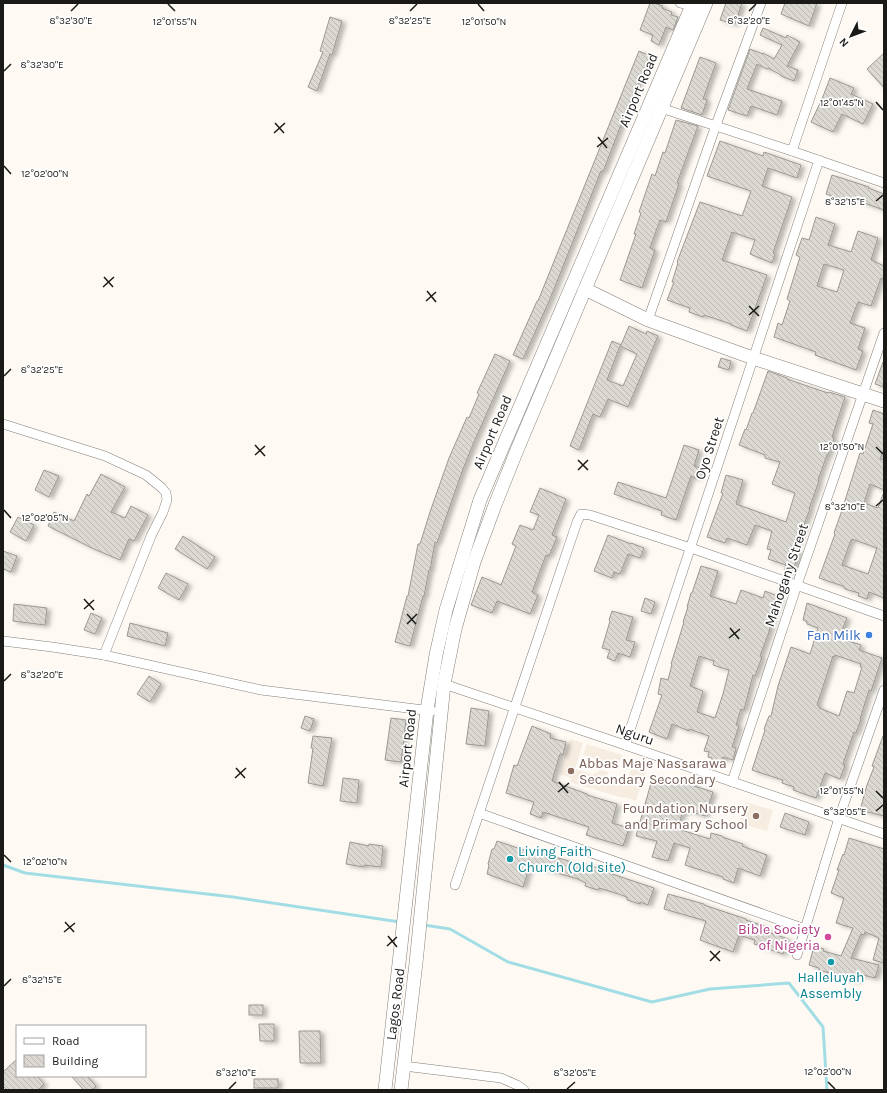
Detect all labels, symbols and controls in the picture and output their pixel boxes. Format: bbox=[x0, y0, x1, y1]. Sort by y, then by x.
text: 8°32'30"E bbox=[49, 15, 93, 27]
text: 8°32'25"E bbox=[389, 15, 431, 27]
text: 8°32'20"E bbox=[727, 15, 771, 27]
text: 12°01'55"N bbox=[153, 16, 197, 28]
text: 12°01'50"N bbox=[462, 16, 506, 28]
north arrow bbox=[831, 16, 871, 56]
text: N bbox=[836, 35, 851, 50]
street label: Airport Road bbox=[615, 51, 662, 130]
text: 8°32'30"E bbox=[20, 59, 64, 71]
text: 12°01'45"N bbox=[820, 97, 864, 109]
text: 12°02'00"N bbox=[21, 168, 69, 180]
text: 8°32'15"E bbox=[825, 196, 865, 208]
text: 8°32'25"E bbox=[21, 364, 63, 376]
street label: Airport Road bbox=[469, 393, 516, 472]
street label: Oyo Street bbox=[691, 415, 728, 482]
text: 12°01'50"N bbox=[820, 441, 864, 453]
text: 8°32'10"E bbox=[825, 501, 865, 513]
text: 12°02'05"N bbox=[21, 512, 69, 524]
street label: Mahogany Street bbox=[761, 521, 812, 629]
place label: Fan Milk bbox=[807, 627, 861, 644]
marker: Fan Milk bbox=[864, 630, 874, 640]
text: 8°32'20"E bbox=[20, 669, 64, 681]
street label: Airport Road bbox=[395, 708, 420, 788]
street label: Nguru bbox=[613, 720, 656, 749]
place label: Abbas Maje Nassarawa Secondary Secondary bbox=[579, 755, 727, 788]
marker: Abbas Maje Nassarawa Secondary Secondary bbox=[566, 766, 576, 776]
text: 12°01'55"N bbox=[820, 785, 864, 797]
place label: Foundation Nursery and Primary School bbox=[622, 800, 748, 833]
text: 8°32'05"E bbox=[824, 806, 866, 818]
marker: Foundation Nursery and Primary School bbox=[751, 811, 761, 821]
place label: Living Faith Church (Old site) bbox=[518, 843, 626, 876]
marker: Living Faith Church (Old site) bbox=[505, 854, 515, 864]
text: 12°02'10"N bbox=[23, 856, 67, 868]
place label: Bible Society of Nigeria bbox=[738, 921, 820, 954]
marker: Bible Society of Nigeria bbox=[823, 932, 833, 942]
marker: Halleluyah Assembly bbox=[826, 957, 836, 967]
street label: Lagos Road bbox=[383, 967, 408, 1041]
place label: Halleluyah Assembly bbox=[797, 969, 865, 1002]
text: 8°32'15"E bbox=[22, 974, 62, 986]
legend bbox=[16, 1025, 146, 1077]
text: Road bbox=[52, 1034, 80, 1048]
text: Building bbox=[52, 1054, 99, 1068]
text: 12°02'00"N bbox=[804, 1066, 852, 1078]
text: 8°32'10"E bbox=[216, 1067, 256, 1079]
text: 8°32'05"E bbox=[554, 1067, 596, 1079]

